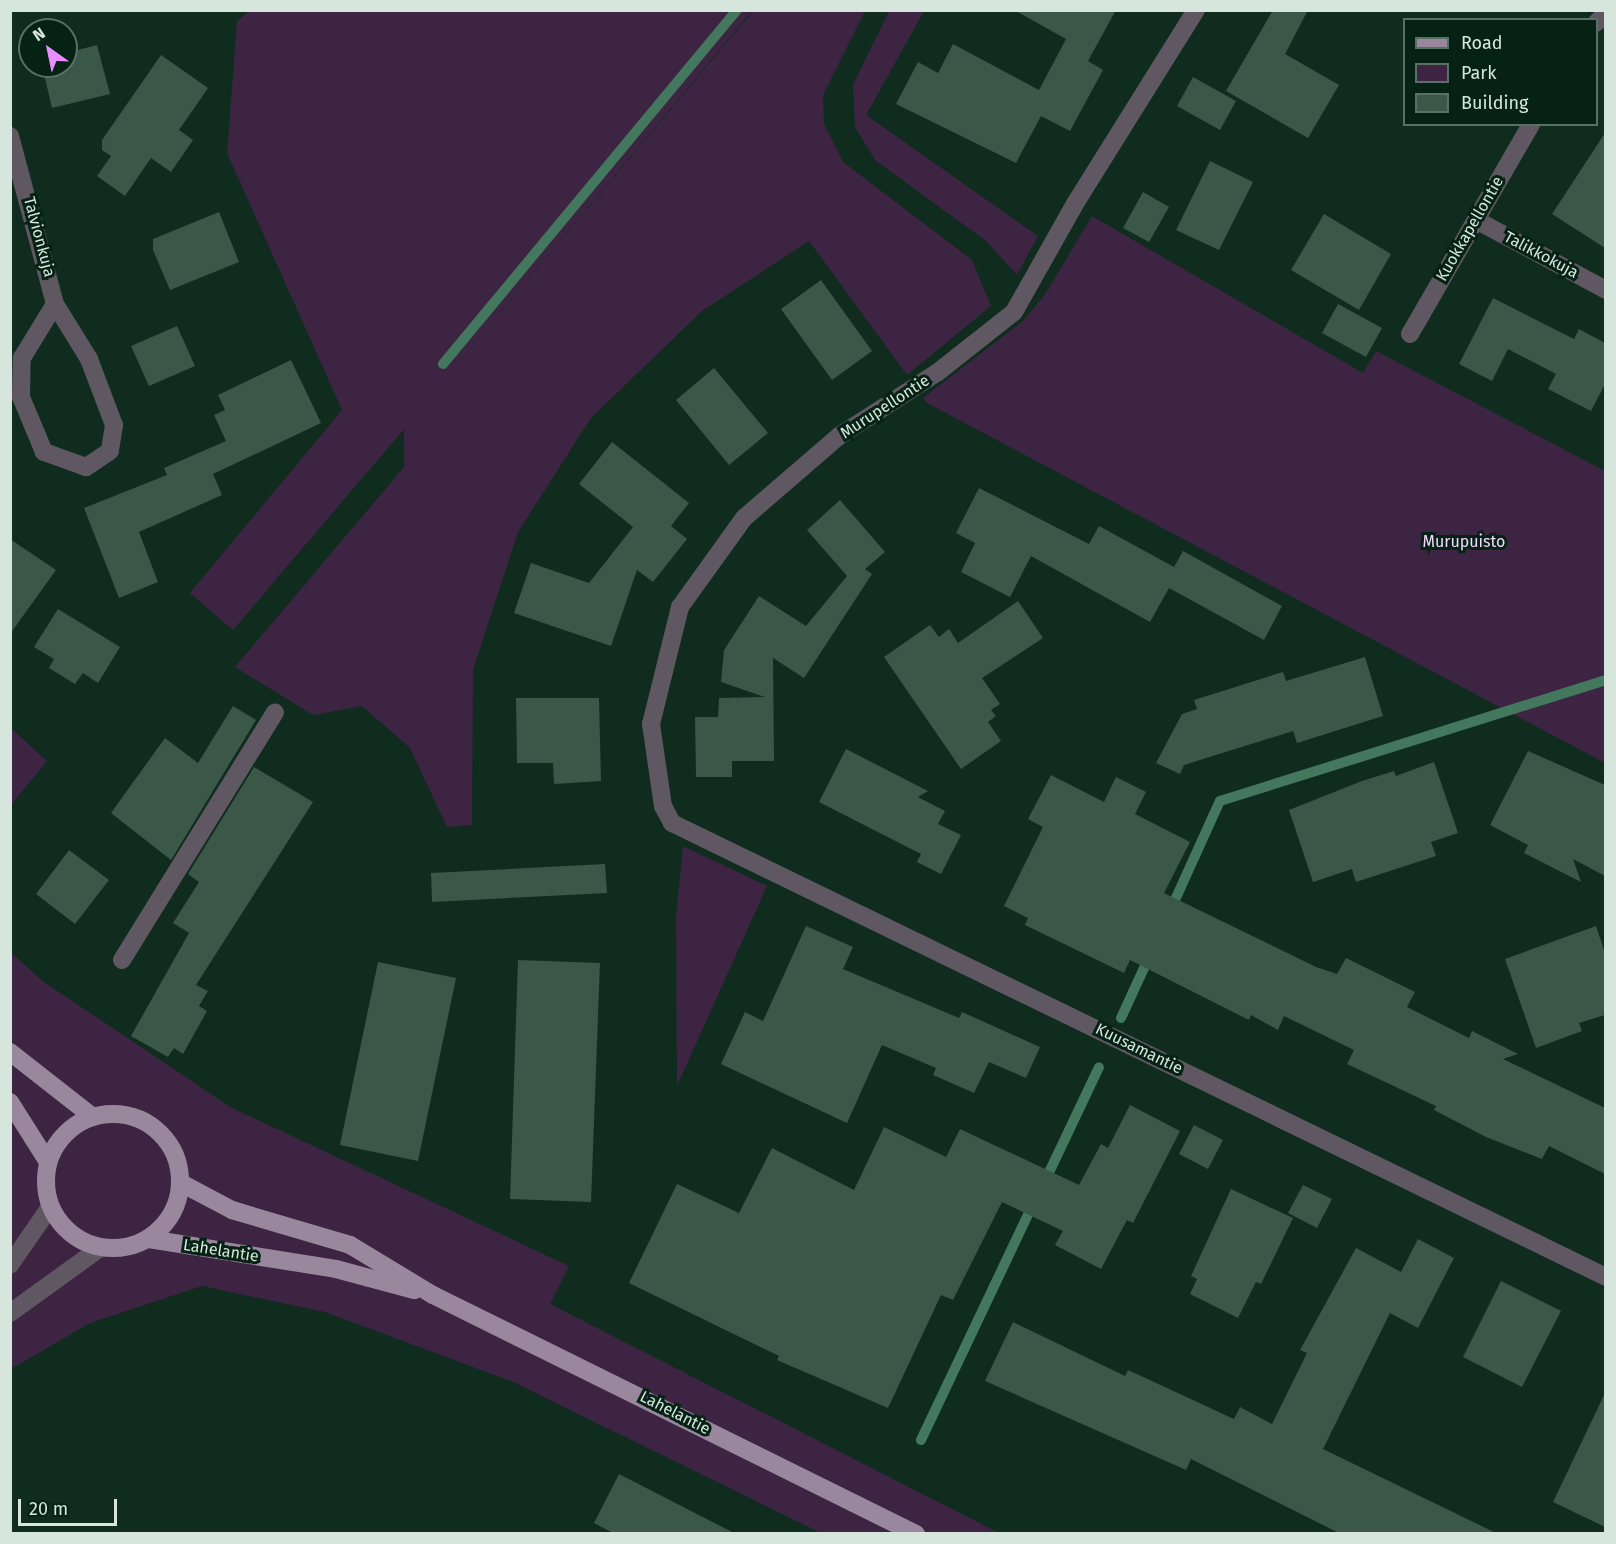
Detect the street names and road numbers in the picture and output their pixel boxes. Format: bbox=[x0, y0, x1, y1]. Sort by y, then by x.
street label: Kuokkapellontie bbox=[1432, 173, 1508, 285]
street label: Talvionkuja bbox=[19, 195, 59, 279]
street label: Talikkokuja bbox=[1501, 227, 1581, 283]
street label: Murupellontie bbox=[837, 371, 933, 443]
street label: Kuusamantie bbox=[1092, 1020, 1186, 1078]
street label: Lahelantie bbox=[182, 1236, 260, 1266]
street label: Lahelantie bbox=[637, 1387, 713, 1439]

